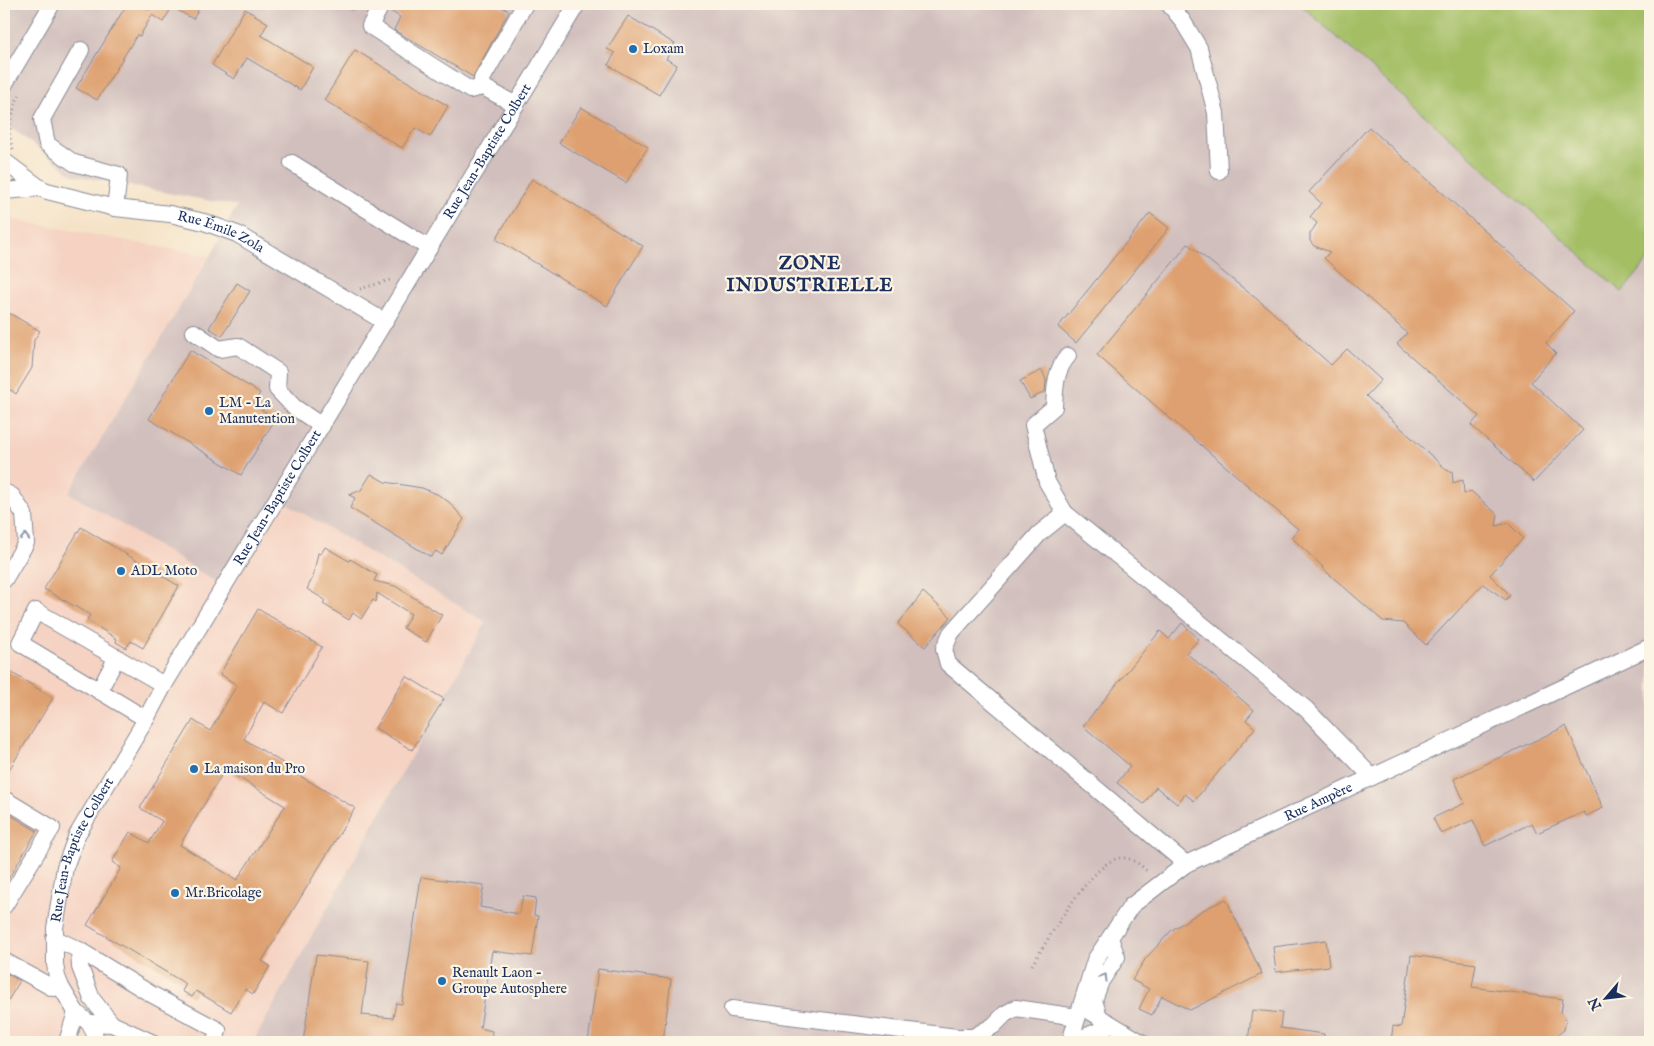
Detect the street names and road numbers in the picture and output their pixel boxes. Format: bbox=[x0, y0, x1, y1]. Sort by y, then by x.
street label: Rue Jean-Baptiste Colbert bbox=[440, 80, 536, 222]
street label: Rue Émile Zola bbox=[176, 207, 268, 258]
street label: Rue Jean-Baptiste Colbert bbox=[230, 427, 326, 569]
street label: Rue Jean-Baptiste Colbert bbox=[47, 774, 118, 924]
street label: Rue Ampère bbox=[1281, 778, 1356, 826]

